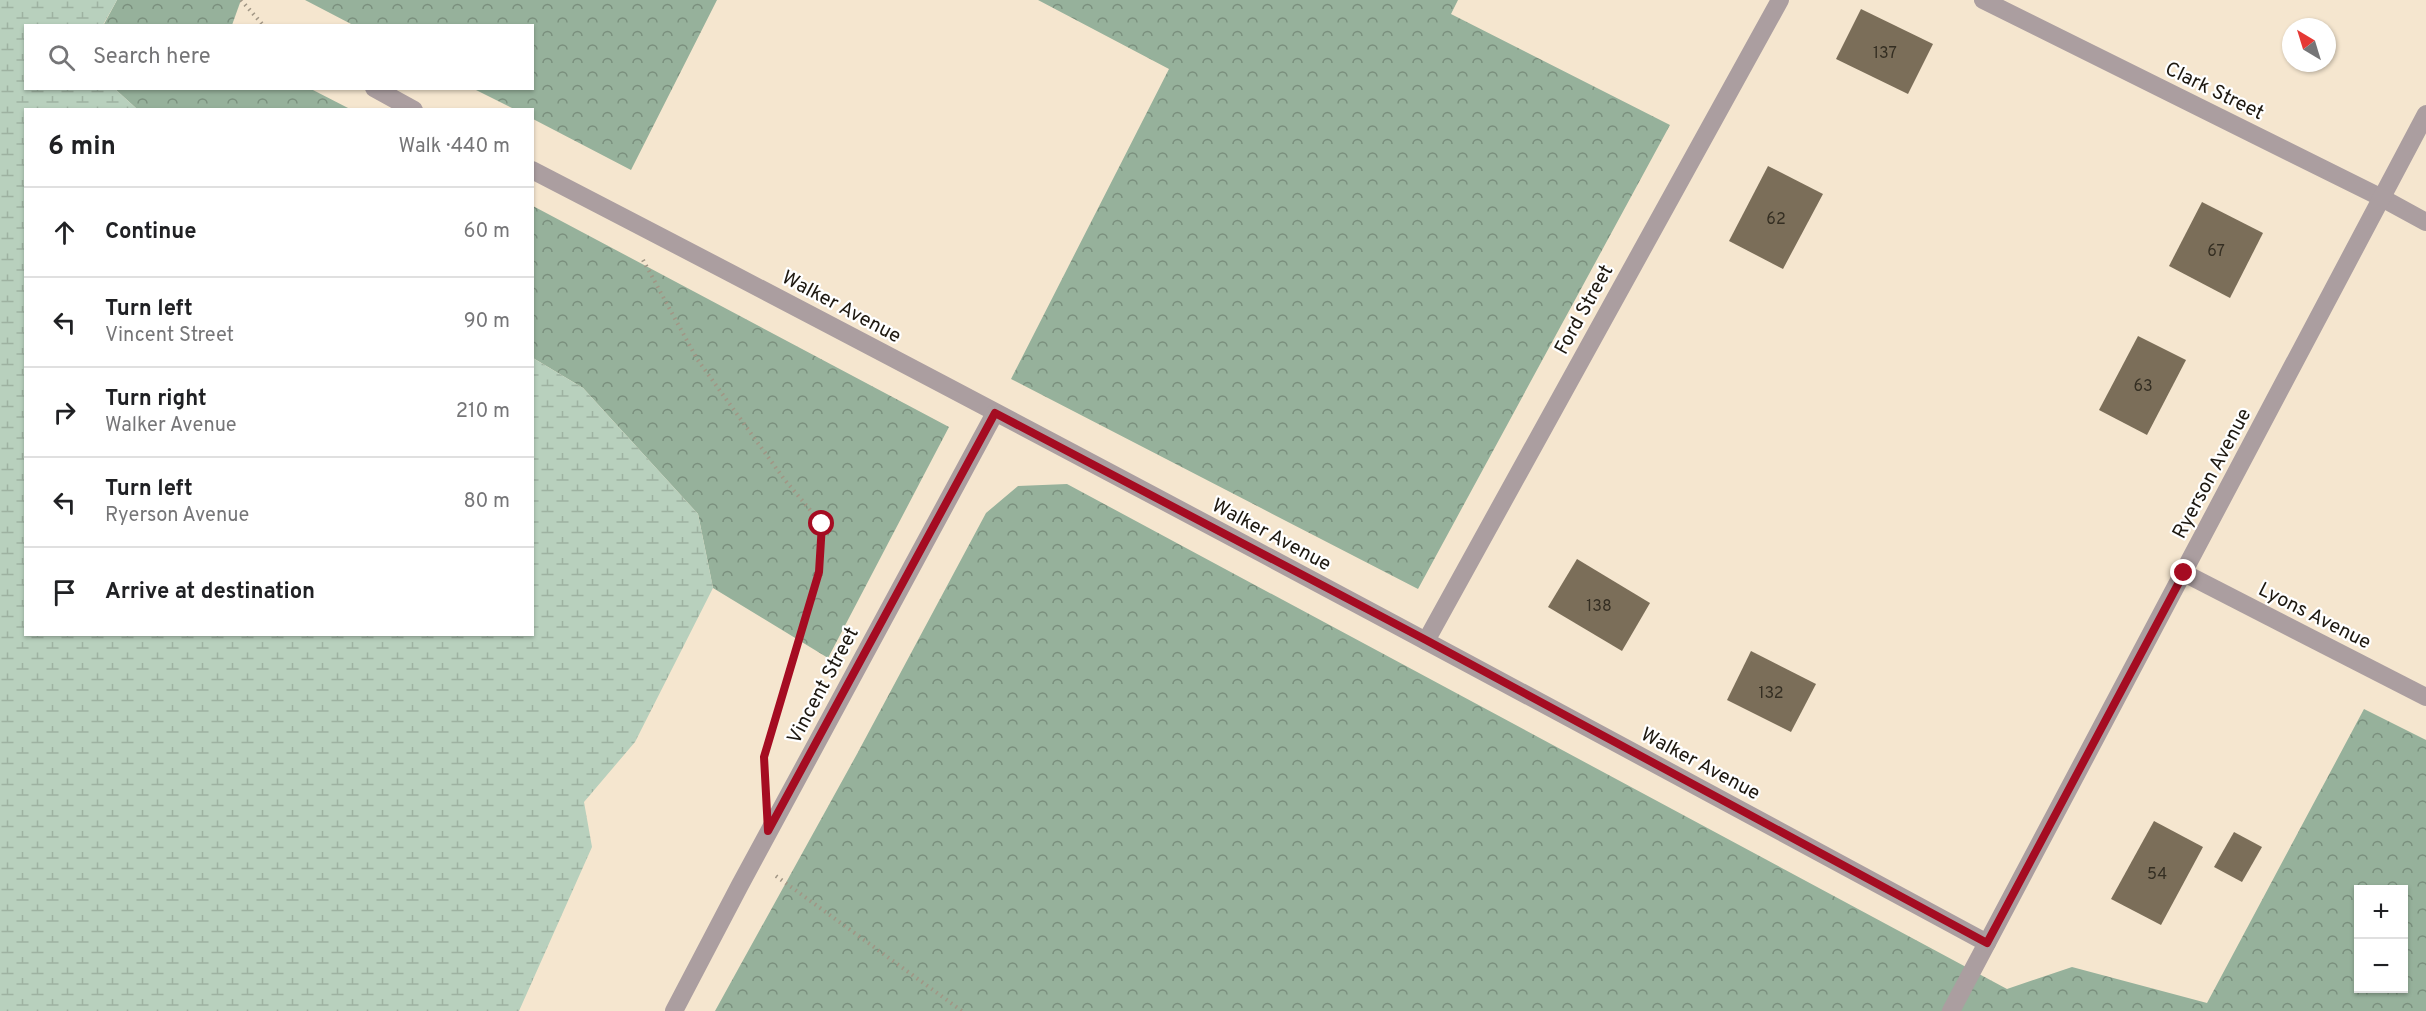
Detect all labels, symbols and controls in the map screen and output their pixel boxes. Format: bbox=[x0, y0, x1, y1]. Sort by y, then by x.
north arrow bbox=[2282, 18, 2336, 72]
search box bbox=[24, 24, 534, 90]
icon: search bbox=[45, 41, 78, 74]
text: Search here bbox=[93, 44, 211, 71]
house number: 137 bbox=[1873, 44, 1897, 64]
street label: Clark Street bbox=[2160, 57, 2268, 127]
text: 6 min bbox=[48, 131, 116, 164]
text: Walk · 440 m bbox=[399, 134, 510, 160]
house number: 62 bbox=[1766, 210, 1786, 230]
icon: ahead bbox=[48, 216, 81, 249]
text: Continue bbox=[105, 219, 196, 246]
text: 60 m bbox=[464, 219, 510, 245]
house number: 67 bbox=[2207, 242, 2225, 262]
street label: Ford Street bbox=[1549, 260, 1620, 360]
street label: Walker Avenue bbox=[777, 265, 905, 350]
text: Turn left bbox=[105, 296, 193, 323]
icon: left bbox=[48, 306, 81, 339]
text: 90 m bbox=[464, 309, 510, 335]
text: Vincent Street bbox=[105, 323, 234, 349]
house number: 63 bbox=[2133, 377, 2153, 397]
text: Turn right bbox=[105, 386, 207, 413]
icon: right bbox=[48, 396, 81, 429]
text: 210 m bbox=[456, 399, 510, 425]
street label: Ryerson Avenue bbox=[2167, 404, 2258, 544]
text: Walker Avenue bbox=[105, 413, 237, 439]
text: Turn left bbox=[105, 476, 193, 503]
icon: left bbox=[48, 486, 81, 519]
text: 80 m bbox=[464, 489, 510, 515]
street label: Walker Avenue bbox=[1207, 493, 1335, 578]
text: Ryerson Avenue bbox=[105, 503, 249, 529]
route start bbox=[808, 510, 834, 536]
route end bbox=[2170, 559, 2196, 585]
icon: arrive bbox=[48, 576, 81, 609]
street label: Lyons Avenue bbox=[2253, 577, 2375, 656]
text: Arrive at destination bbox=[105, 579, 315, 606]
house number: 138 bbox=[1586, 597, 1612, 617]
street label: Vincent Street bbox=[782, 623, 866, 749]
house number: 132 bbox=[1758, 684, 1784, 704]
street label: Walker Avenue bbox=[1636, 722, 1764, 807]
house number: 54 bbox=[2147, 865, 2167, 885]
map controls bbox=[2354, 885, 2408, 993]
button: + bbox=[2354, 885, 2408, 939]
button: − bbox=[2354, 939, 2408, 993]

